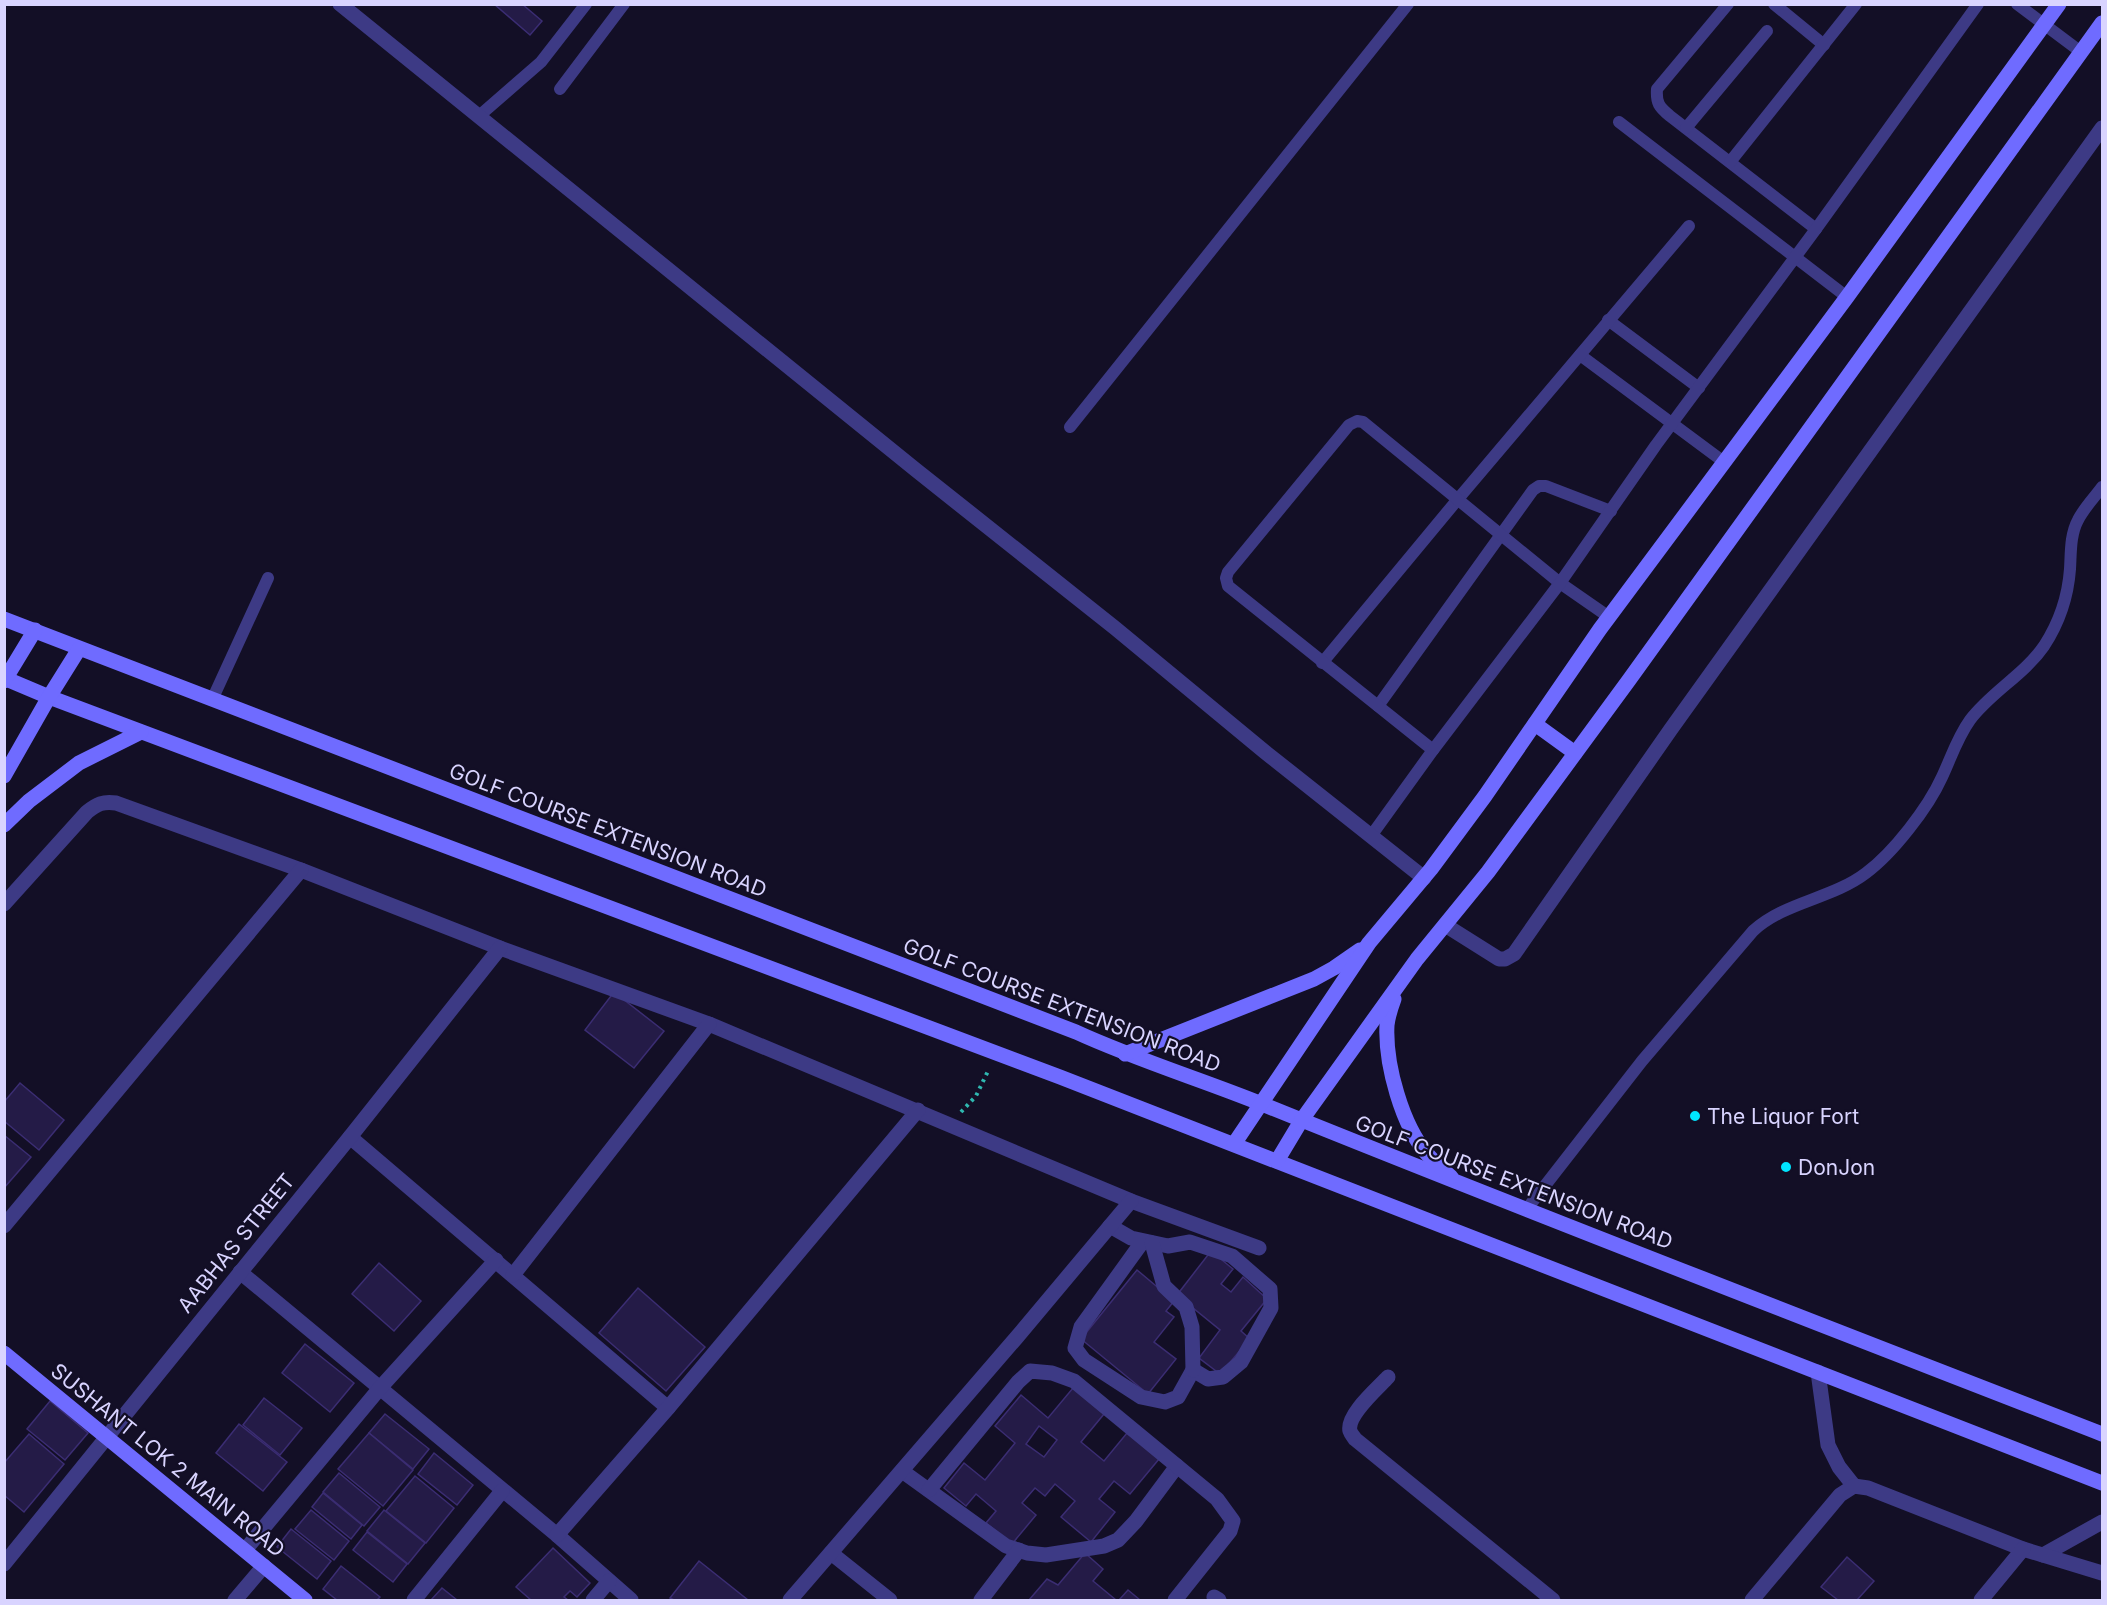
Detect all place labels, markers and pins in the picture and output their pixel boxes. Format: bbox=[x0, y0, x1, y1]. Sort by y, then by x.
place label: The Liquor Fort bbox=[1707, 1104, 1859, 1129]
marker: The Liquor Fort bbox=[1688, 1109, 1702, 1123]
place label: DonJon bbox=[1798, 1155, 1875, 1180]
marker: DonJon bbox=[1779, 1160, 1793, 1174]

